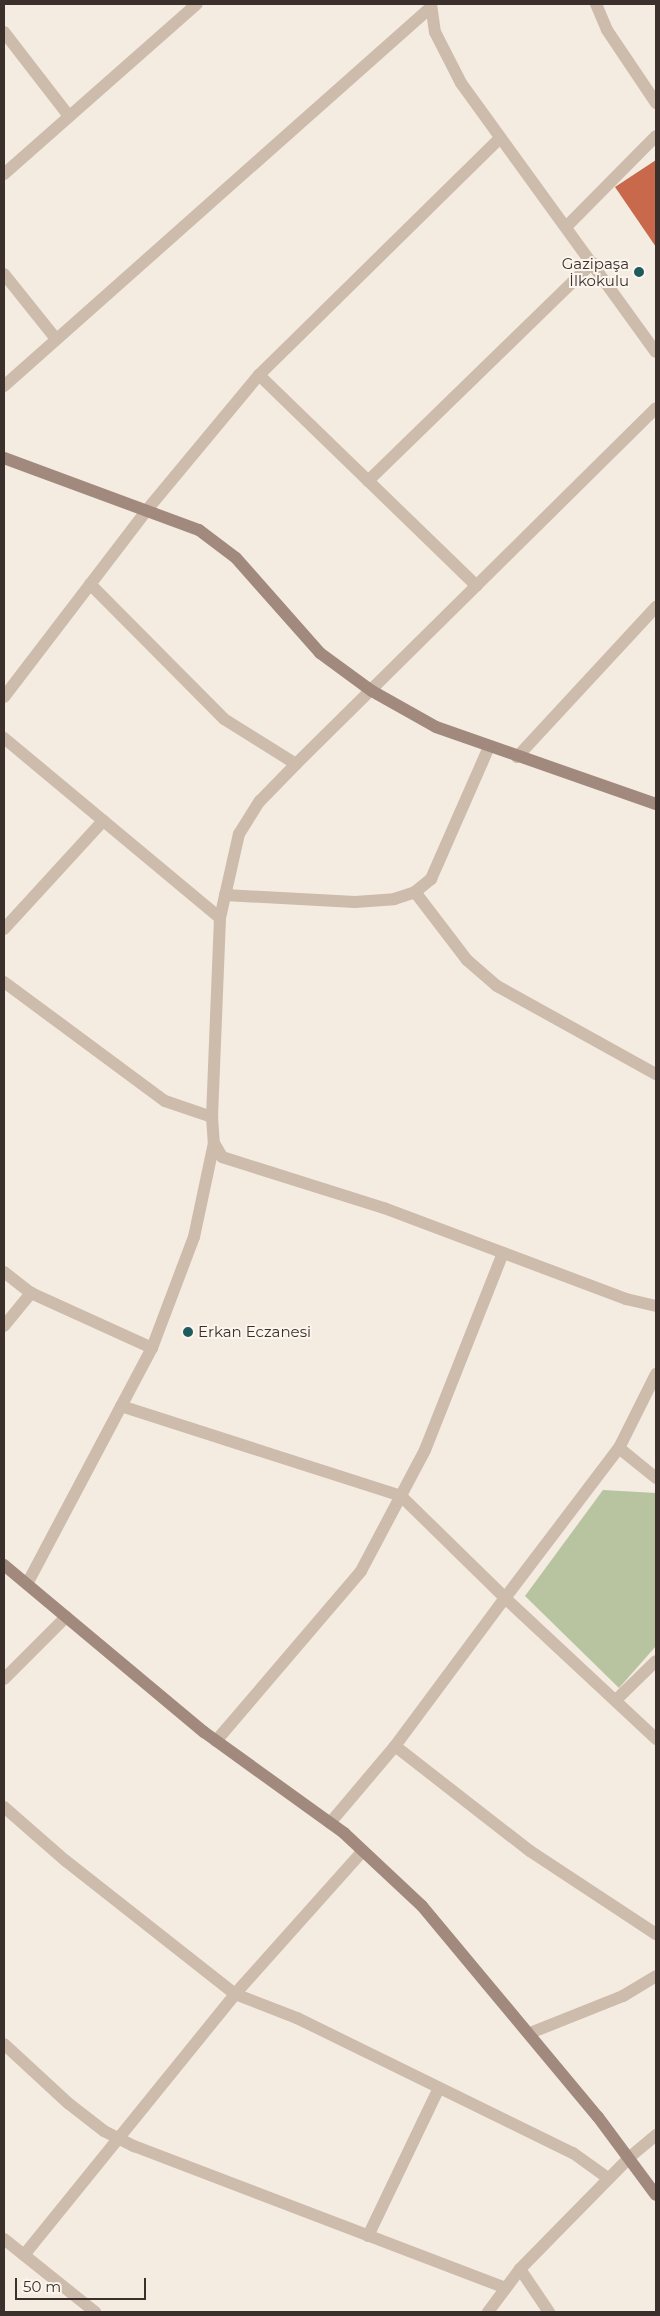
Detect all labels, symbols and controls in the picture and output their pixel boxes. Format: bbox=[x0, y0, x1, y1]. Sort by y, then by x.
place label: Gazipaşa İlkokulu bbox=[562, 254, 629, 289]
marker: Gazipaşa İlkokulu bbox=[633, 266, 645, 278]
place label: Erkan Eczanesi bbox=[198, 1323, 311, 1341]
marker: Erkan Eczanesi bbox=[182, 1326, 194, 1338]
scale bar bbox=[18, 2268, 149, 2300]
text: 50 m bbox=[23, 2277, 61, 2296]

